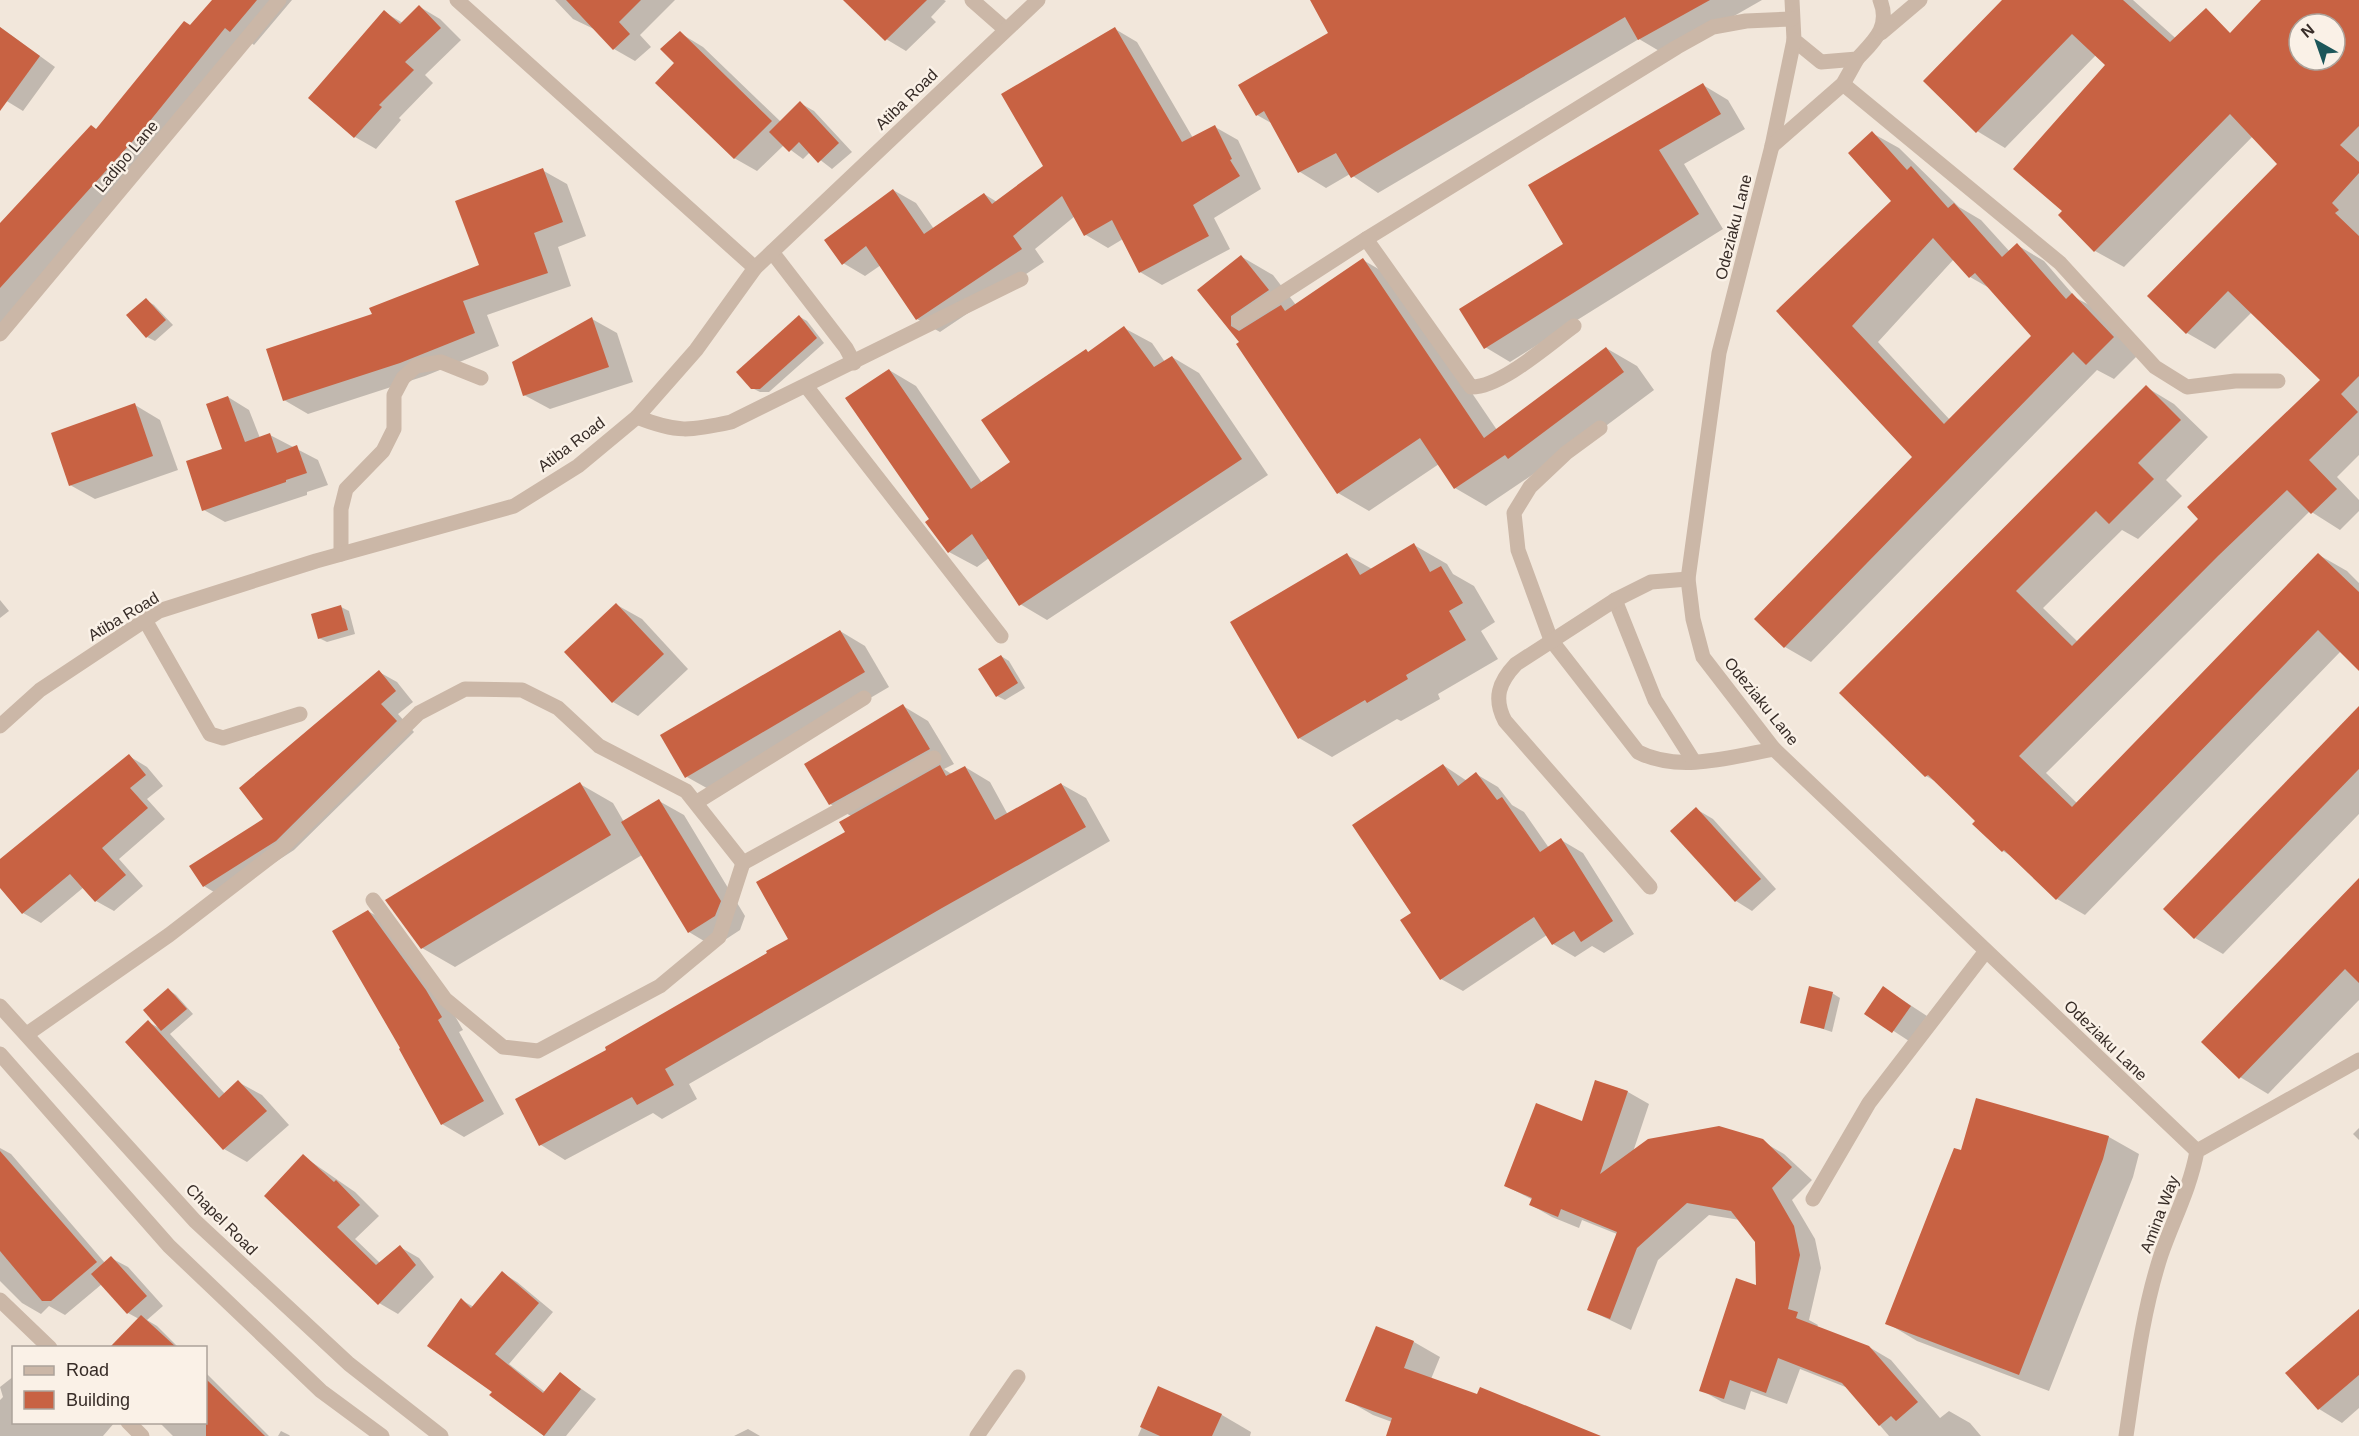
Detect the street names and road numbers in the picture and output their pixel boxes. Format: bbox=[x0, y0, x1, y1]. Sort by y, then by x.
street label: Atiba Road bbox=[872, 66, 941, 133]
street label: Ladipo Lane bbox=[92, 117, 161, 196]
street label: Odeziaku Lane bbox=[1712, 173, 1755, 281]
street label: Atiba Road bbox=[535, 414, 608, 475]
street label: Atiba Road bbox=[85, 589, 162, 644]
street label: Odeziaku Lane bbox=[1721, 654, 1802, 749]
street label: Odeziaku Lane bbox=[2061, 997, 2150, 1084]
street label: Amina Way bbox=[2137, 1173, 2182, 1255]
street label: Chapel Road bbox=[183, 1180, 261, 1258]

